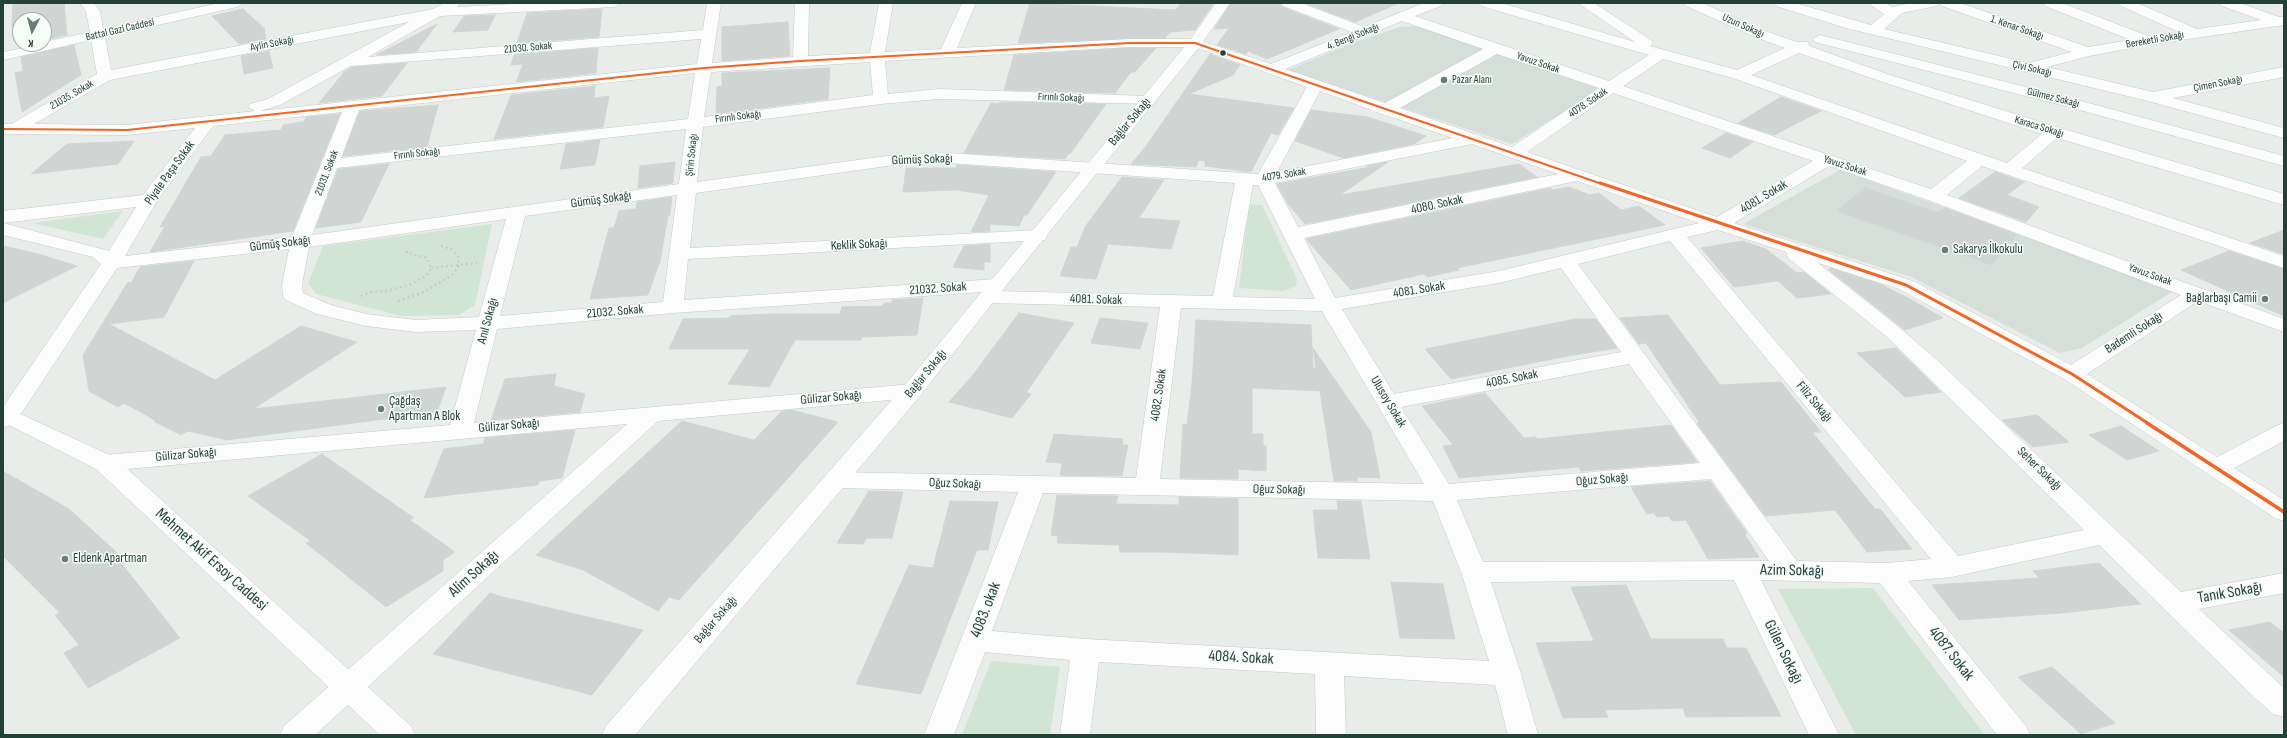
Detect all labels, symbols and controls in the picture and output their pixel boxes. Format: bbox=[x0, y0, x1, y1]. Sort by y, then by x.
street label: Uzun Sokağı bbox=[1720, 11, 1766, 41]
north arrow bbox=[12, 12, 52, 52]
street label: 1. Kenar Sokağı bbox=[1989, 13, 2045, 43]
street label: Battal Gazi Caddesi bbox=[84, 16, 156, 44]
street label: 4. Bengi Sokağı bbox=[1325, 21, 1381, 53]
street label: Bereketli Sokağı bbox=[2125, 28, 2185, 52]
street label: Aylin Sokağı bbox=[249, 33, 295, 55]
text: K bbox=[27, 37, 34, 50]
street label: 21030. Sokak bbox=[503, 39, 553, 57]
unlabelled marker bbox=[1218, 48, 1228, 58]
street label: Yavuz Sokak bbox=[1515, 49, 1561, 77]
street label: Çivi Sokağı bbox=[2011, 58, 2053, 80]
place label: Pazar Alanı bbox=[1452, 73, 1492, 87]
street label: Çimen Sokağı bbox=[2192, 73, 2244, 95]
marker: Pazar Alanı bbox=[1439, 75, 1449, 85]
street label: 21035. Sokak bbox=[48, 77, 96, 113]
street label: 4078. Sokak bbox=[1566, 85, 1610, 121]
street label: Gülmez Sokağı bbox=[2025, 85, 2081, 111]
street label: Fırınlı Sokağı bbox=[1038, 91, 1084, 105]
street label: Bağlar Sokağı bbox=[1105, 95, 1155, 149]
street label: Fırınlı Sokağı bbox=[714, 108, 762, 126]
street label: Karaca Sokağı bbox=[2013, 113, 2065, 141]
street label: Şirin Sokağı bbox=[683, 133, 701, 177]
street label: Piyale Paşa Sokak bbox=[142, 138, 198, 208]
street label: Fırınlı Sokağı bbox=[393, 145, 441, 163]
street label: 21031. Sokak bbox=[312, 148, 342, 198]
street label: Gümüş Sokağı bbox=[891, 151, 953, 169]
street label: Yavuz Sokak bbox=[1822, 153, 1868, 179]
street label: 4079. Sokak bbox=[1261, 165, 1307, 185]
street label: 4081. Sokak bbox=[1738, 177, 1790, 217]
street label: Gümüş Sokağı bbox=[570, 188, 632, 212]
street label: 4080. Sokak bbox=[1410, 192, 1464, 218]
street label: Gümüş Sokağı bbox=[249, 233, 311, 255]
street label: Keklik Sokağı bbox=[830, 236, 888, 254]
place label: Sakarya İlkokulu bbox=[1953, 242, 2023, 258]
marker: Sakarya İlkokulu bbox=[1940, 245, 1950, 255]
street label: Yavuz Sokak bbox=[2127, 261, 2173, 289]
street label: 4081. Sokak bbox=[1392, 278, 1446, 302]
street label: 21032. Sokak bbox=[909, 279, 967, 299]
street label: 4081. Sokak bbox=[1070, 291, 1122, 309]
place label: Bağlarbaşı Camii bbox=[2186, 291, 2257, 307]
marker: Bağlarbaşı Camii bbox=[2260, 294, 2270, 304]
street label: Anıl Sokağı bbox=[474, 296, 502, 346]
street label: 21032. Sokak bbox=[586, 302, 644, 322]
street label: Bademli Sokağı bbox=[2102, 309, 2166, 357]
street label: Bağlar Sokağı bbox=[902, 347, 950, 401]
street label: 4085. Sokak bbox=[1485, 366, 1539, 392]
street label: 4082. Sokak bbox=[1148, 368, 1170, 422]
street label: Ulusoy Sokak bbox=[1367, 373, 1409, 431]
street label: Filiz Sokağı bbox=[1793, 379, 1835, 425]
street label: Gülizar Sokağı bbox=[800, 388, 862, 408]
place label: Çağdaş Apartman A Blok bbox=[389, 394, 460, 425]
marker: Çağdaş Apartman A Blok bbox=[376, 404, 386, 414]
street label: Gülizar Sokağı bbox=[478, 416, 540, 436]
street label: Seher Sokağı bbox=[2013, 444, 2065, 494]
street label: Gülizar Sokağı bbox=[155, 445, 217, 465]
street label: Oğuz Sokağı bbox=[1575, 470, 1629, 490]
street label: Oğuz Sokağı bbox=[929, 475, 981, 493]
street label: Oğuz Sokağı bbox=[1253, 482, 1305, 498]
street label: Mehmet Akif Ersoy Caddesi bbox=[151, 505, 271, 615]
street label: Alim Sokağı bbox=[445, 546, 503, 602]
place label: Eldenk Apartman bbox=[73, 551, 147, 567]
marker: Eldenk Apartman bbox=[60, 554, 70, 564]
street label: Azim Sokağı bbox=[1760, 561, 1824, 581]
street label: Tanık Sokağı bbox=[2196, 578, 2264, 608]
street label: 4083. okak bbox=[967, 579, 1005, 641]
street label: Bağlar Sokağı bbox=[691, 593, 741, 647]
street label: Gülen Sokağı bbox=[1759, 617, 1807, 687]
street label: 4087. Sokak bbox=[1924, 623, 1978, 685]
street label: 4084. Sokak bbox=[1208, 647, 1274, 669]

